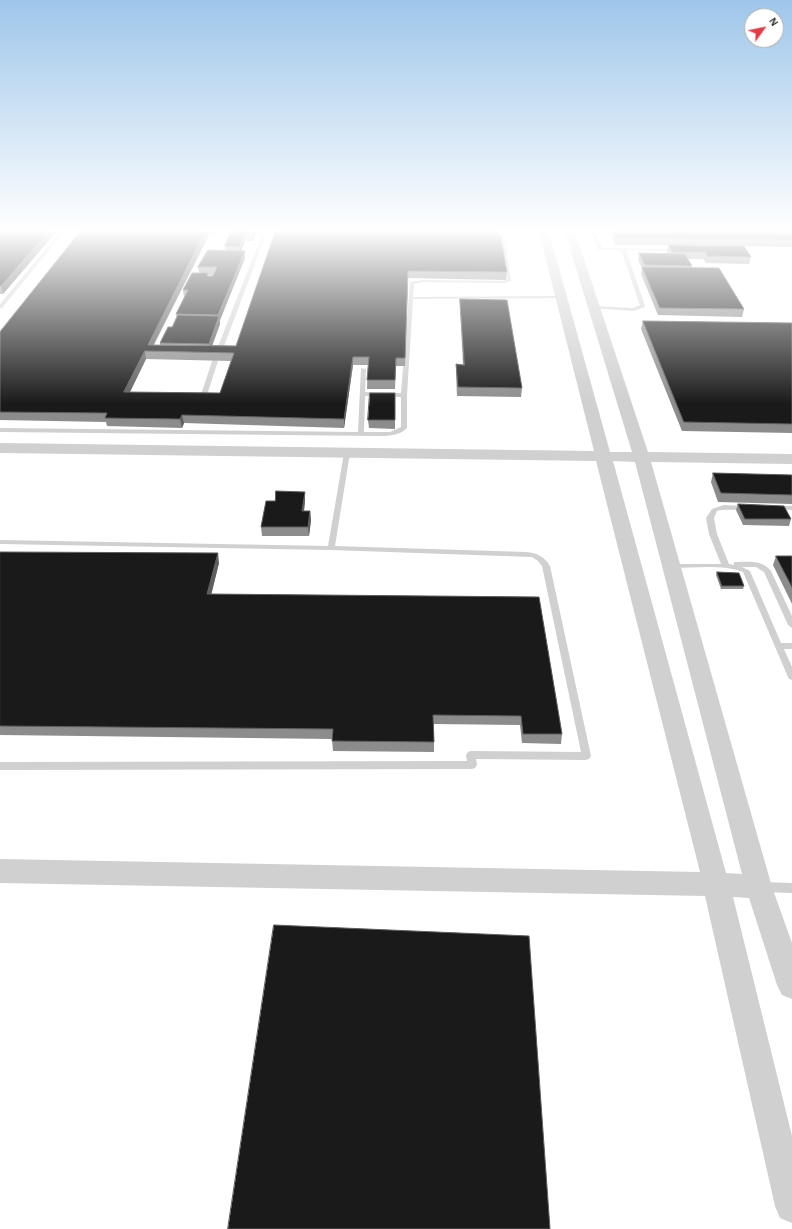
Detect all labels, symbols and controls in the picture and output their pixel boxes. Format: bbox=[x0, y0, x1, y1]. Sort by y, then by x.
north arrow bbox=[744, 8, 784, 48]
text: N bbox=[767, 16, 780, 28]

